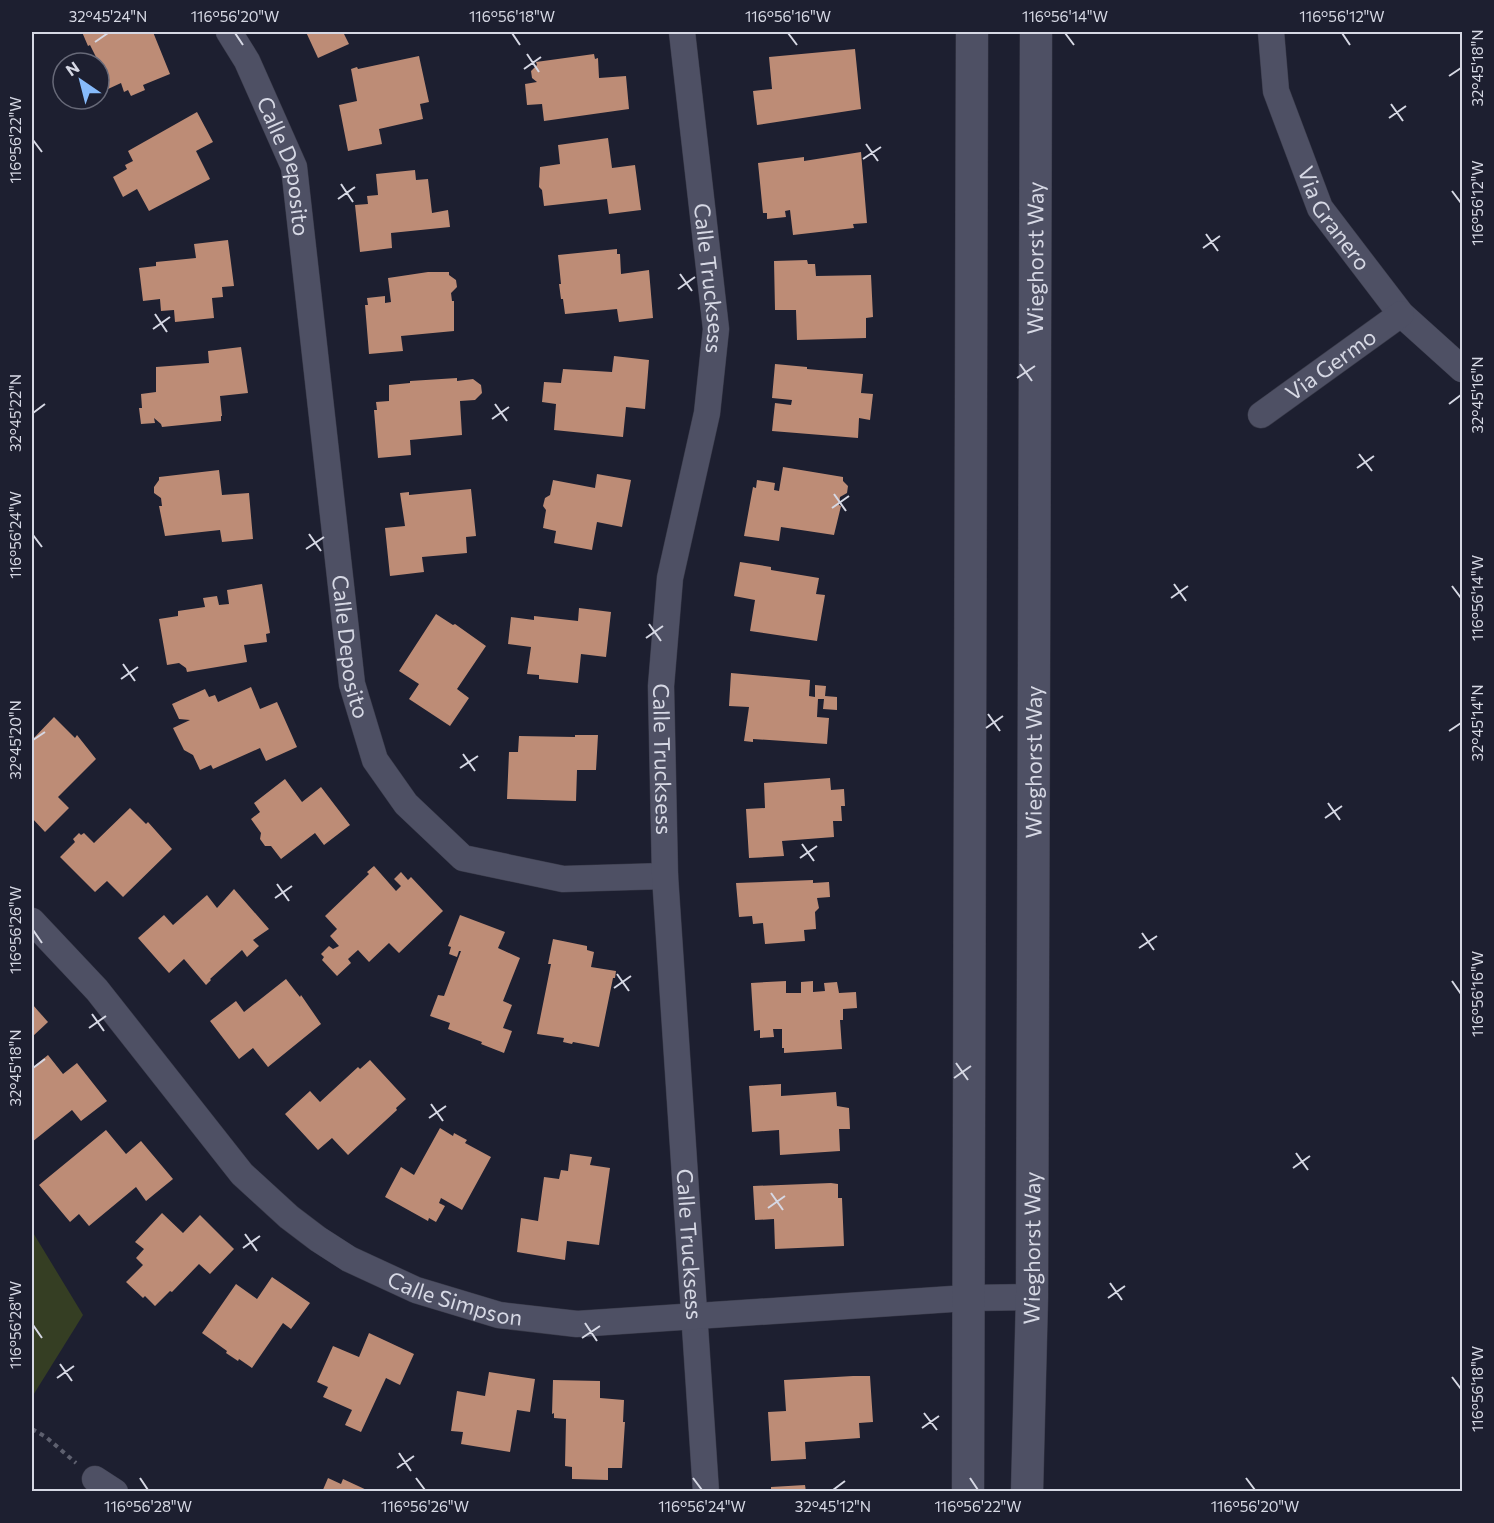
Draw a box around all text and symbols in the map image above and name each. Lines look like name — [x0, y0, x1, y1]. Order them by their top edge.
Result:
text: 32°45'24"N — [69, 7, 147, 25]
text: 116°56'20"W — [191, 7, 279, 25]
text: 116°56'18"W — [469, 7, 555, 25]
text: 116°56'16"W — [745, 7, 831, 25]
text: 116°56'14"W — [1022, 7, 1108, 25]
text: 116°56'12"W — [1299, 7, 1385, 25]
text: 32°45'18"N — [1468, 29, 1486, 107]
north arrow — [51, 51, 111, 111]
text: N — [62, 57, 82, 80]
street label: Calle Deposito — [251, 92, 316, 237]
text: 116°56'22"W — [6, 96, 24, 184]
text: 116°56'12"W — [1468, 160, 1486, 246]
street label: Via Granero — [1293, 162, 1377, 276]
street label: Wieghorst Way — [1021, 182, 1049, 335]
street label: Calle Trucksess — [689, 202, 730, 355]
street label: Via Germo — [1280, 322, 1381, 406]
text: 32°45'16"N — [1468, 356, 1486, 434]
text: 32°45'22"N — [6, 374, 24, 452]
text: 116°56'24"W — [6, 491, 24, 579]
text: 116°56'14"W — [1468, 555, 1486, 641]
street label: Calle Deposito — [327, 573, 376, 721]
street label: Calle Trucksess — [648, 683, 678, 835]
text: 32°45'14"N — [1468, 685, 1486, 761]
street label: Wieghorst Way — [1019, 686, 1047, 839]
text: 32°45'20"N — [6, 700, 24, 780]
text: 116°56'26"W — [6, 886, 24, 974]
text: 116°56'16"W — [1468, 951, 1486, 1037]
text: 32°45'18"N — [6, 1029, 24, 1107]
street label: Calle Trucksess — [672, 1168, 709, 1321]
street label: Wieghorst Way — [1017, 1172, 1045, 1325]
street label: Calle Simpson — [383, 1265, 524, 1331]
text: 116°56'28"W — [6, 1281, 24, 1369]
text: 116°56'18"W — [1468, 1346, 1486, 1432]
text: 116°56'28"W — [104, 1497, 192, 1515]
text: 116°56'26"W — [381, 1497, 469, 1515]
text: 116°56'24"W — [658, 1497, 746, 1515]
text: 32°45'12"N — [795, 1497, 871, 1515]
text: 116°56'22"W — [934, 1497, 1022, 1515]
text: 116°56'20"W — [1211, 1497, 1299, 1515]

